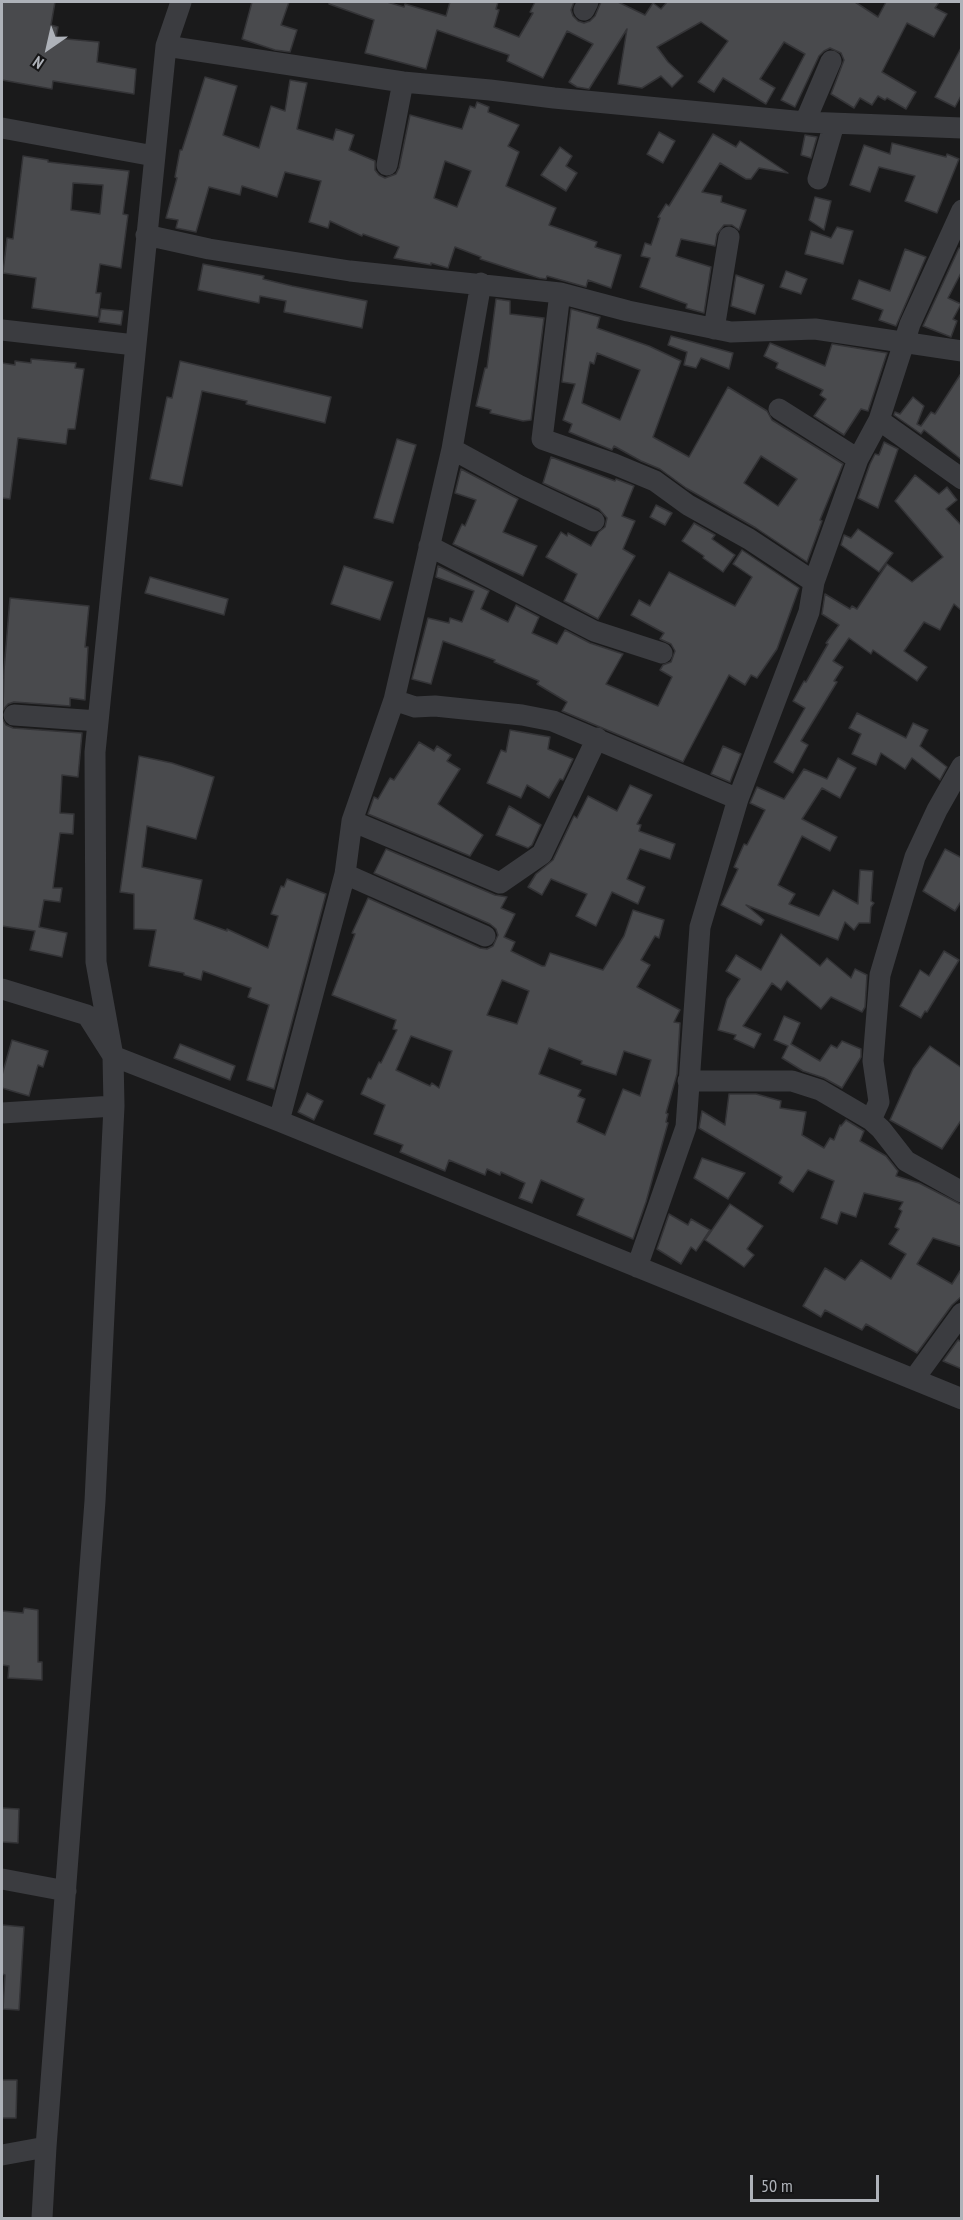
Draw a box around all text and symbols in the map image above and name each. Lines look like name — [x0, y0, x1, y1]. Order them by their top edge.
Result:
north arrow — [18, 18, 78, 78]
text: N — [29, 52, 47, 74]
scale bar — [753, 2163, 882, 2201]
text: 50 m — [761, 2174, 793, 2197]

